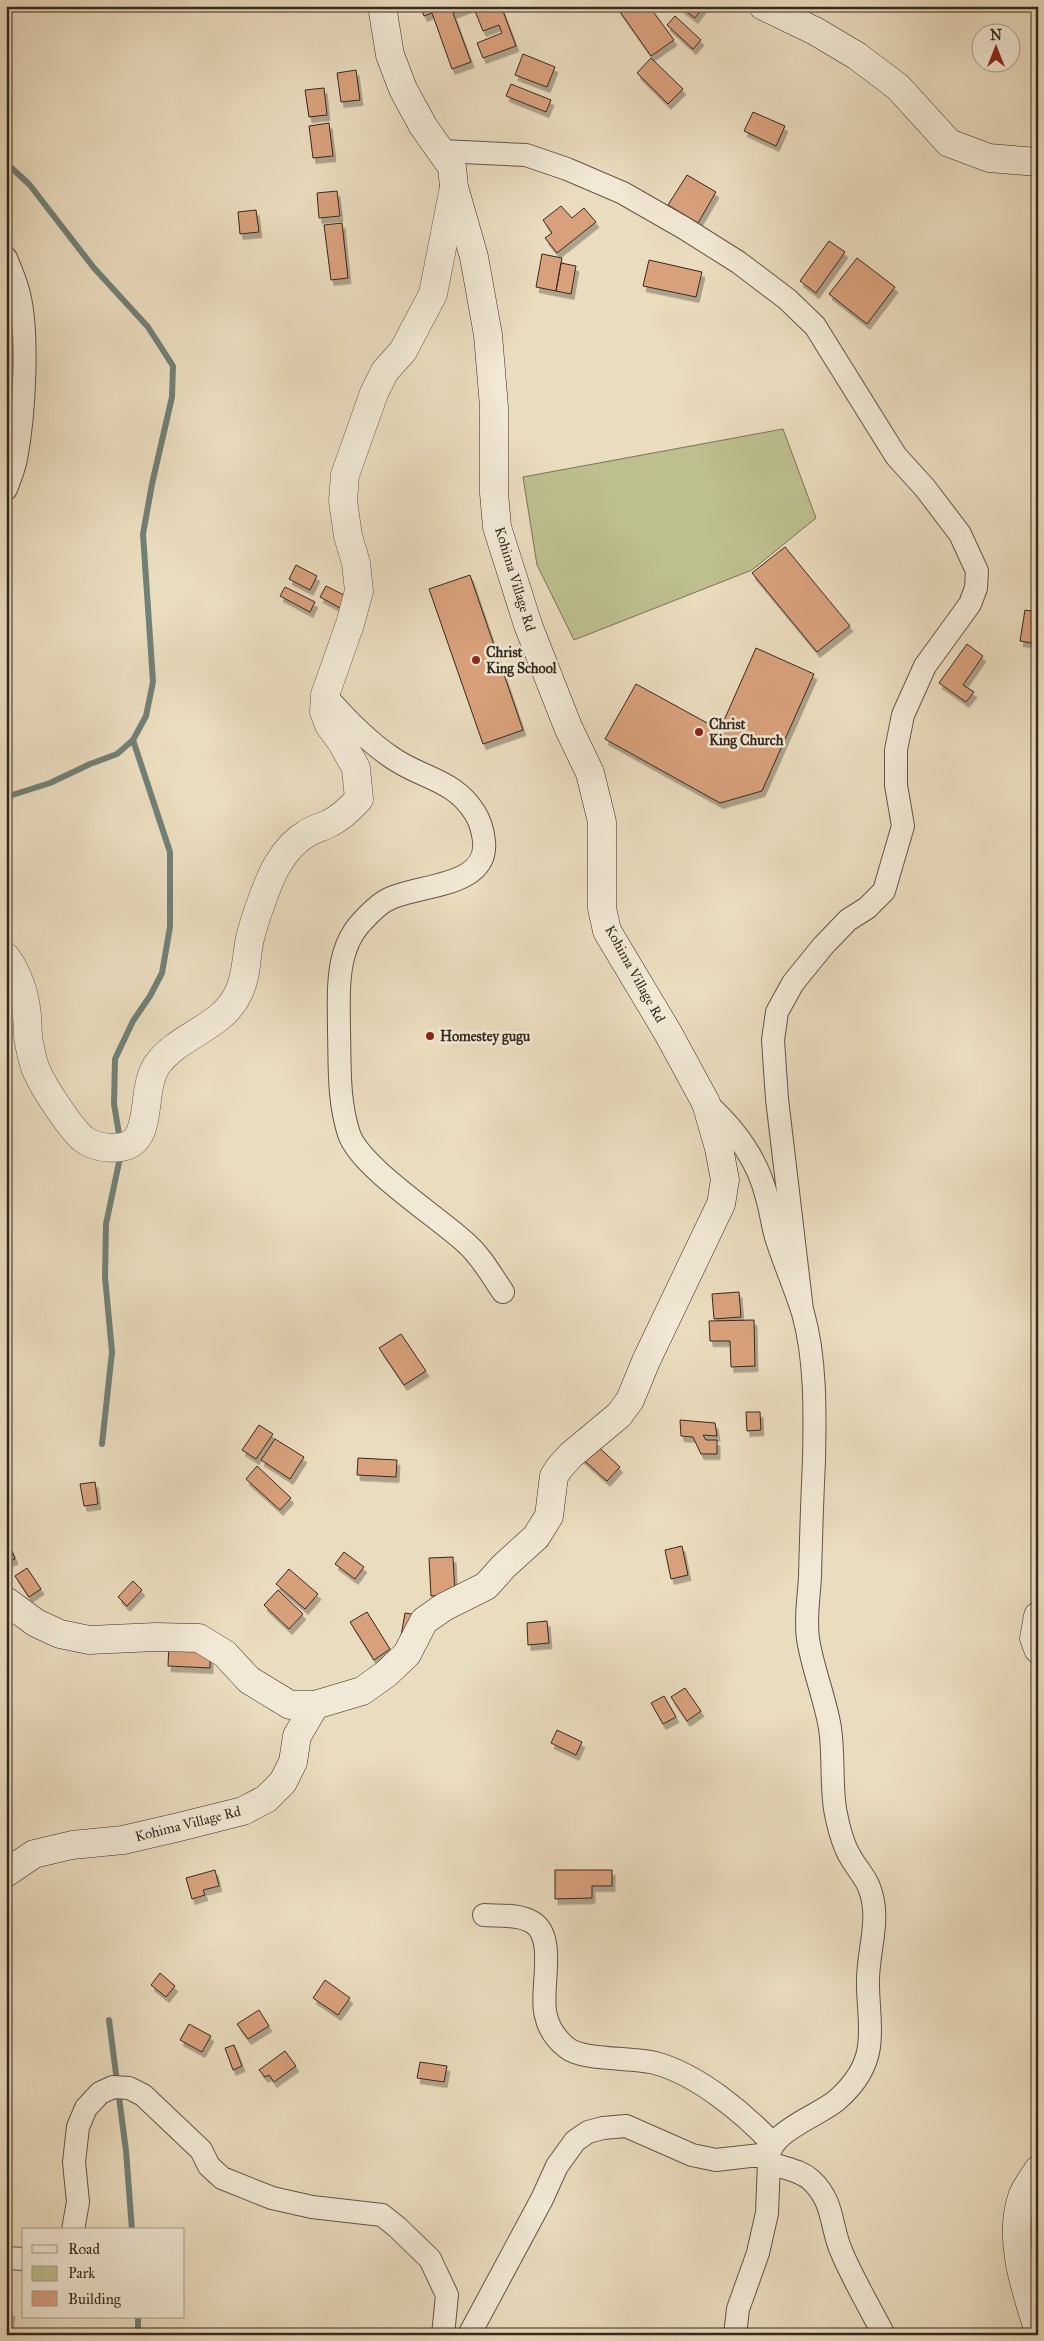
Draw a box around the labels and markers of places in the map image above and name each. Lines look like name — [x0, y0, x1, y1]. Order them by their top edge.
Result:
place label: Christ King School — [486, 644, 558, 678]
marker: Christ King School — [470, 654, 482, 666]
place label: Christ King Church — [709, 716, 784, 750]
marker: Christ King Church — [693, 726, 705, 738]
place label: Homestey gugu — [440, 1028, 531, 1046]
marker: Homestey gugu — [424, 1030, 436, 1042]

